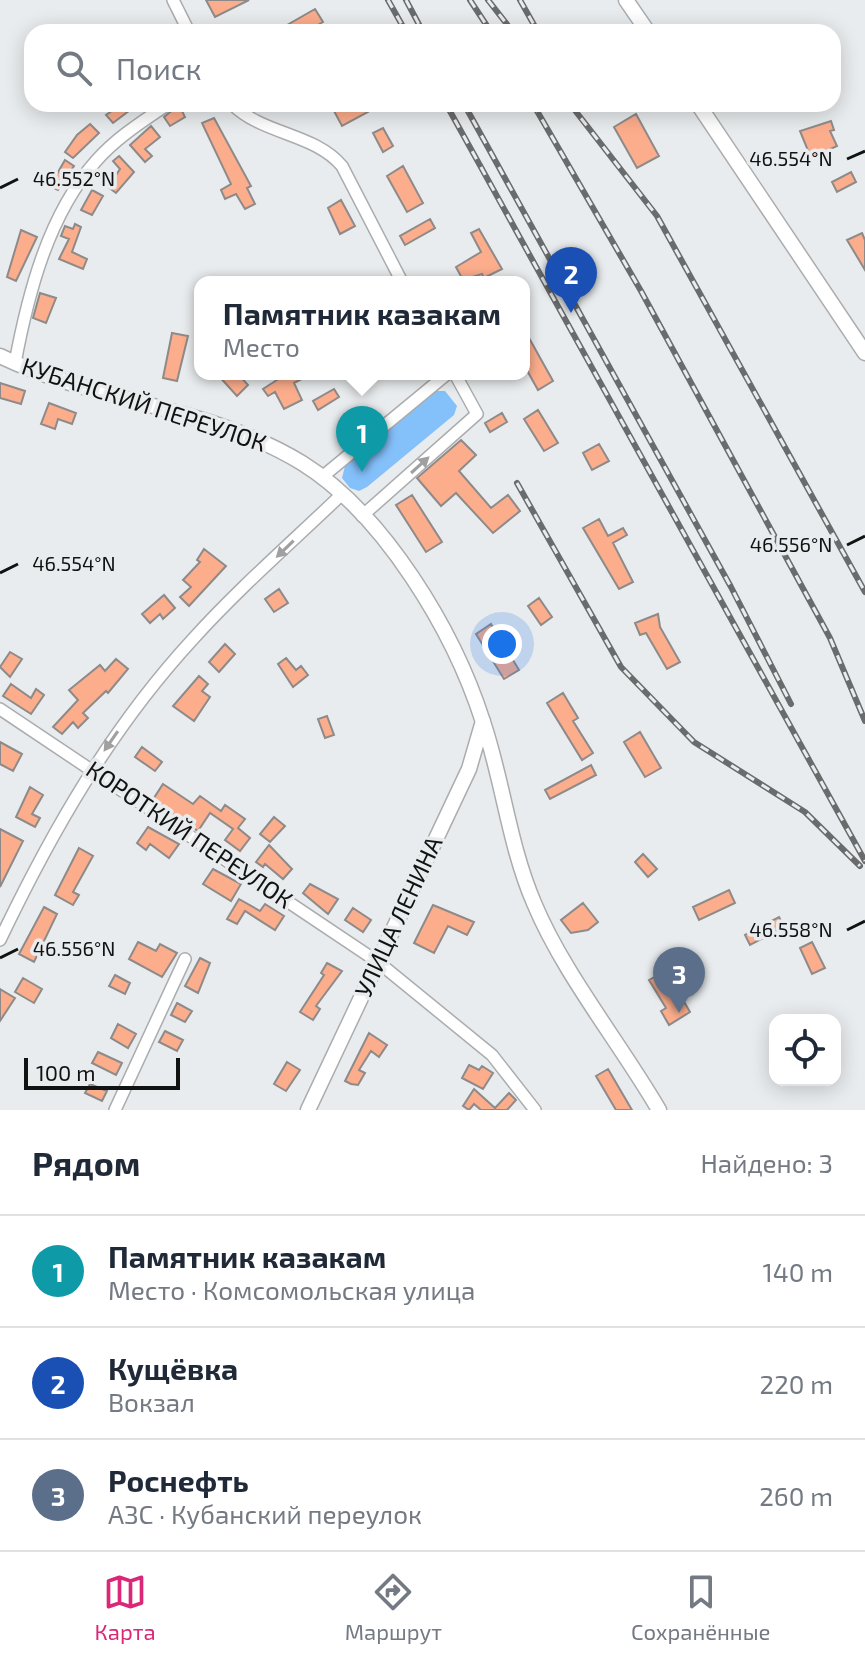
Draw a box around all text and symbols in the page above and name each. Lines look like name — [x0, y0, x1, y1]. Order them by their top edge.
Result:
search box — [24, 24, 841, 112]
icon: search — [52, 46, 96, 90]
text: Поиск — [116, 50, 202, 86]
text: 46.554°N — [749, 146, 833, 170]
text: 46.552°N — [33, 166, 115, 190]
pin: 2 — [545, 247, 597, 313]
popup — [194, 276, 530, 380]
text: Памятник казакам — [223, 295, 501, 331]
text: Место — [223, 331, 300, 362]
street label: КУБАНСКИЙ ПЕРЕУЛОК — [19, 350, 270, 457]
pin: 1 — [336, 406, 388, 472]
one-way arrow — [410, 456, 429, 474]
text: 46.556°N — [750, 532, 832, 556]
one-way arrow — [276, 539, 295, 558]
text: 46.554°N — [32, 551, 116, 575]
your location — [482, 624, 522, 664]
one-way arrow — [104, 731, 119, 752]
street label: КОРОТКИЙ ПЕРЕУЛОК — [81, 754, 298, 914]
street label: УЛИЦА ЛЕНИНА — [348, 831, 448, 1001]
text: 46.558°N — [749, 917, 833, 941]
text: 46.556°N — [33, 936, 115, 960]
pin: 3 — [653, 947, 705, 1013]
map controls — [769, 1014, 841, 1086]
button: locate — [769, 1014, 841, 1086]
scale bar — [24, 1054, 180, 1090]
text: 100 m — [36, 1059, 95, 1085]
text: Рядом — [32, 1142, 140, 1183]
text: Найдено: 3 — [700, 1147, 833, 1178]
text: Памятник казакам — [108, 1238, 386, 1274]
text: 1 — [52, 1256, 64, 1287]
text: 140 m — [762, 1256, 833, 1287]
text: Место · Комсомольская улица — [108, 1274, 475, 1305]
text: Кущёвка — [108, 1350, 238, 1386]
text: 2 — [50, 1368, 66, 1399]
text: 220 m — [760, 1368, 833, 1399]
text: Вокзал — [108, 1386, 195, 1417]
text: Роснефть — [108, 1462, 249, 1498]
text: 3 — [51, 1480, 65, 1511]
text: 260 m — [759, 1480, 833, 1511]
text: АЗС · Кубанский переулок — [108, 1498, 422, 1529]
tab: Карта — [95, 1570, 156, 1644]
tab: Маршрут — [345, 1570, 442, 1644]
tab: Сохранённые — [631, 1570, 770, 1644]

